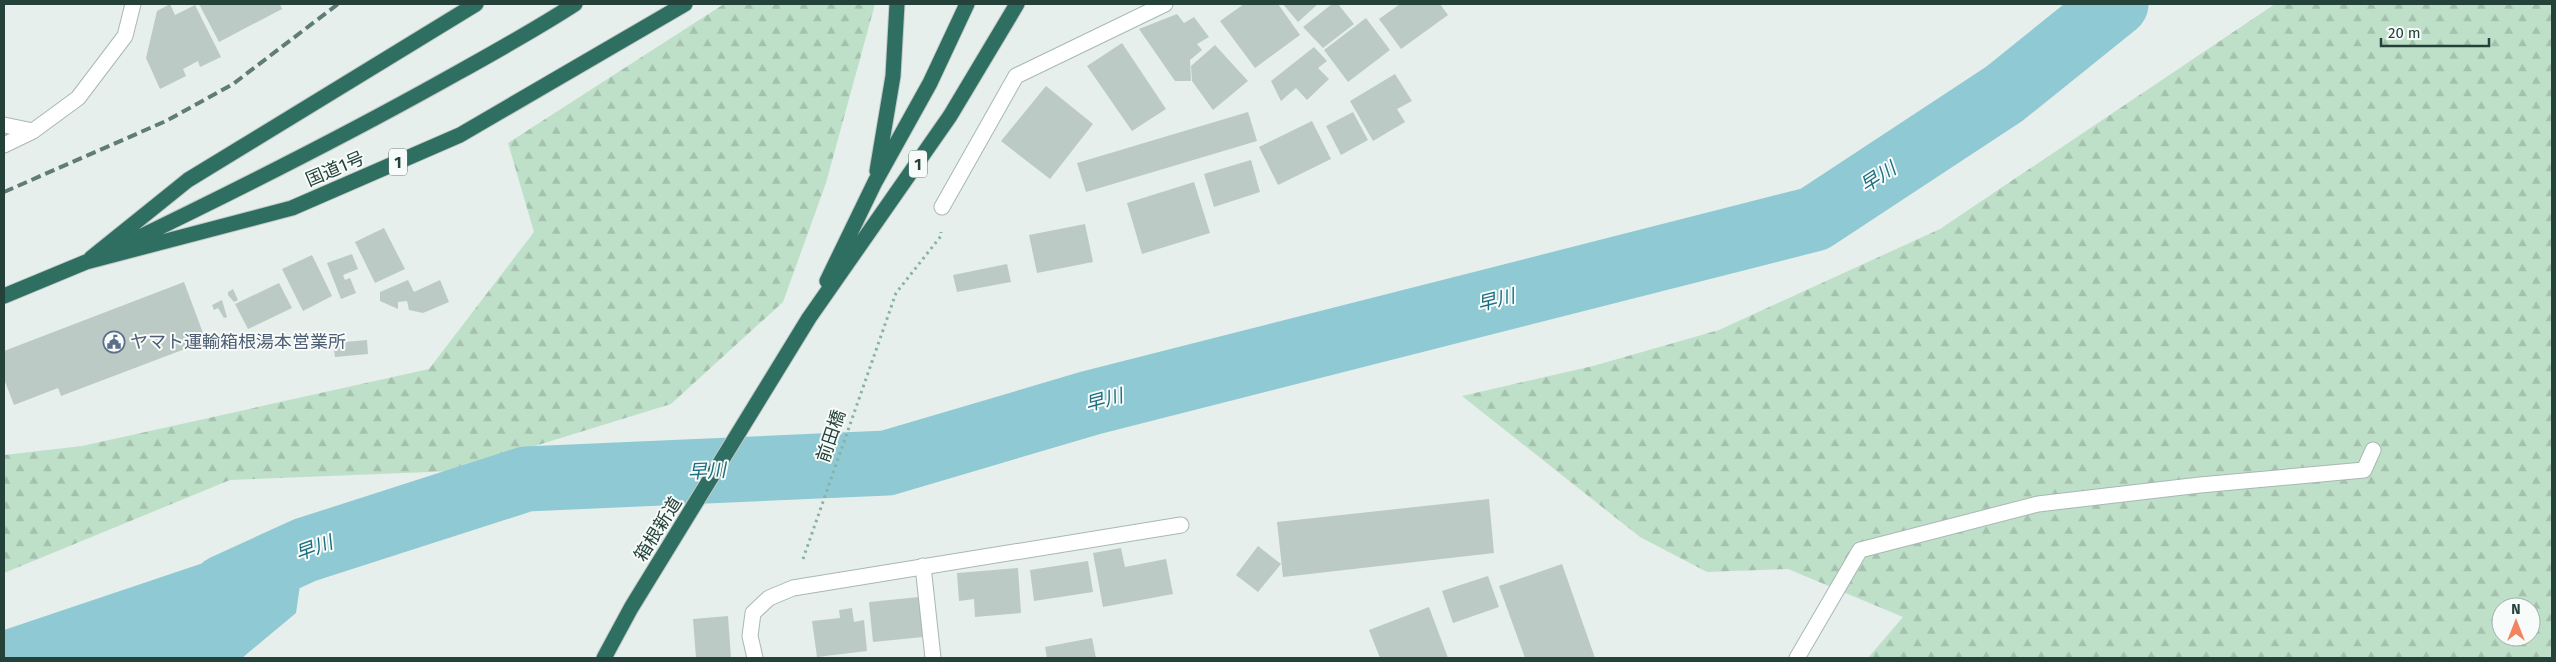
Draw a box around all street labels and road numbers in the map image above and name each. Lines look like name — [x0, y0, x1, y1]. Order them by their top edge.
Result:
street label: 国道1号 — [302, 147, 368, 191]
road number: 1 — [389, 148, 407, 176]
road number: 1 — [909, 150, 927, 178]
street label: 前田橋 — [812, 407, 850, 465]
street label: 箱根新道 — [630, 493, 686, 565]

